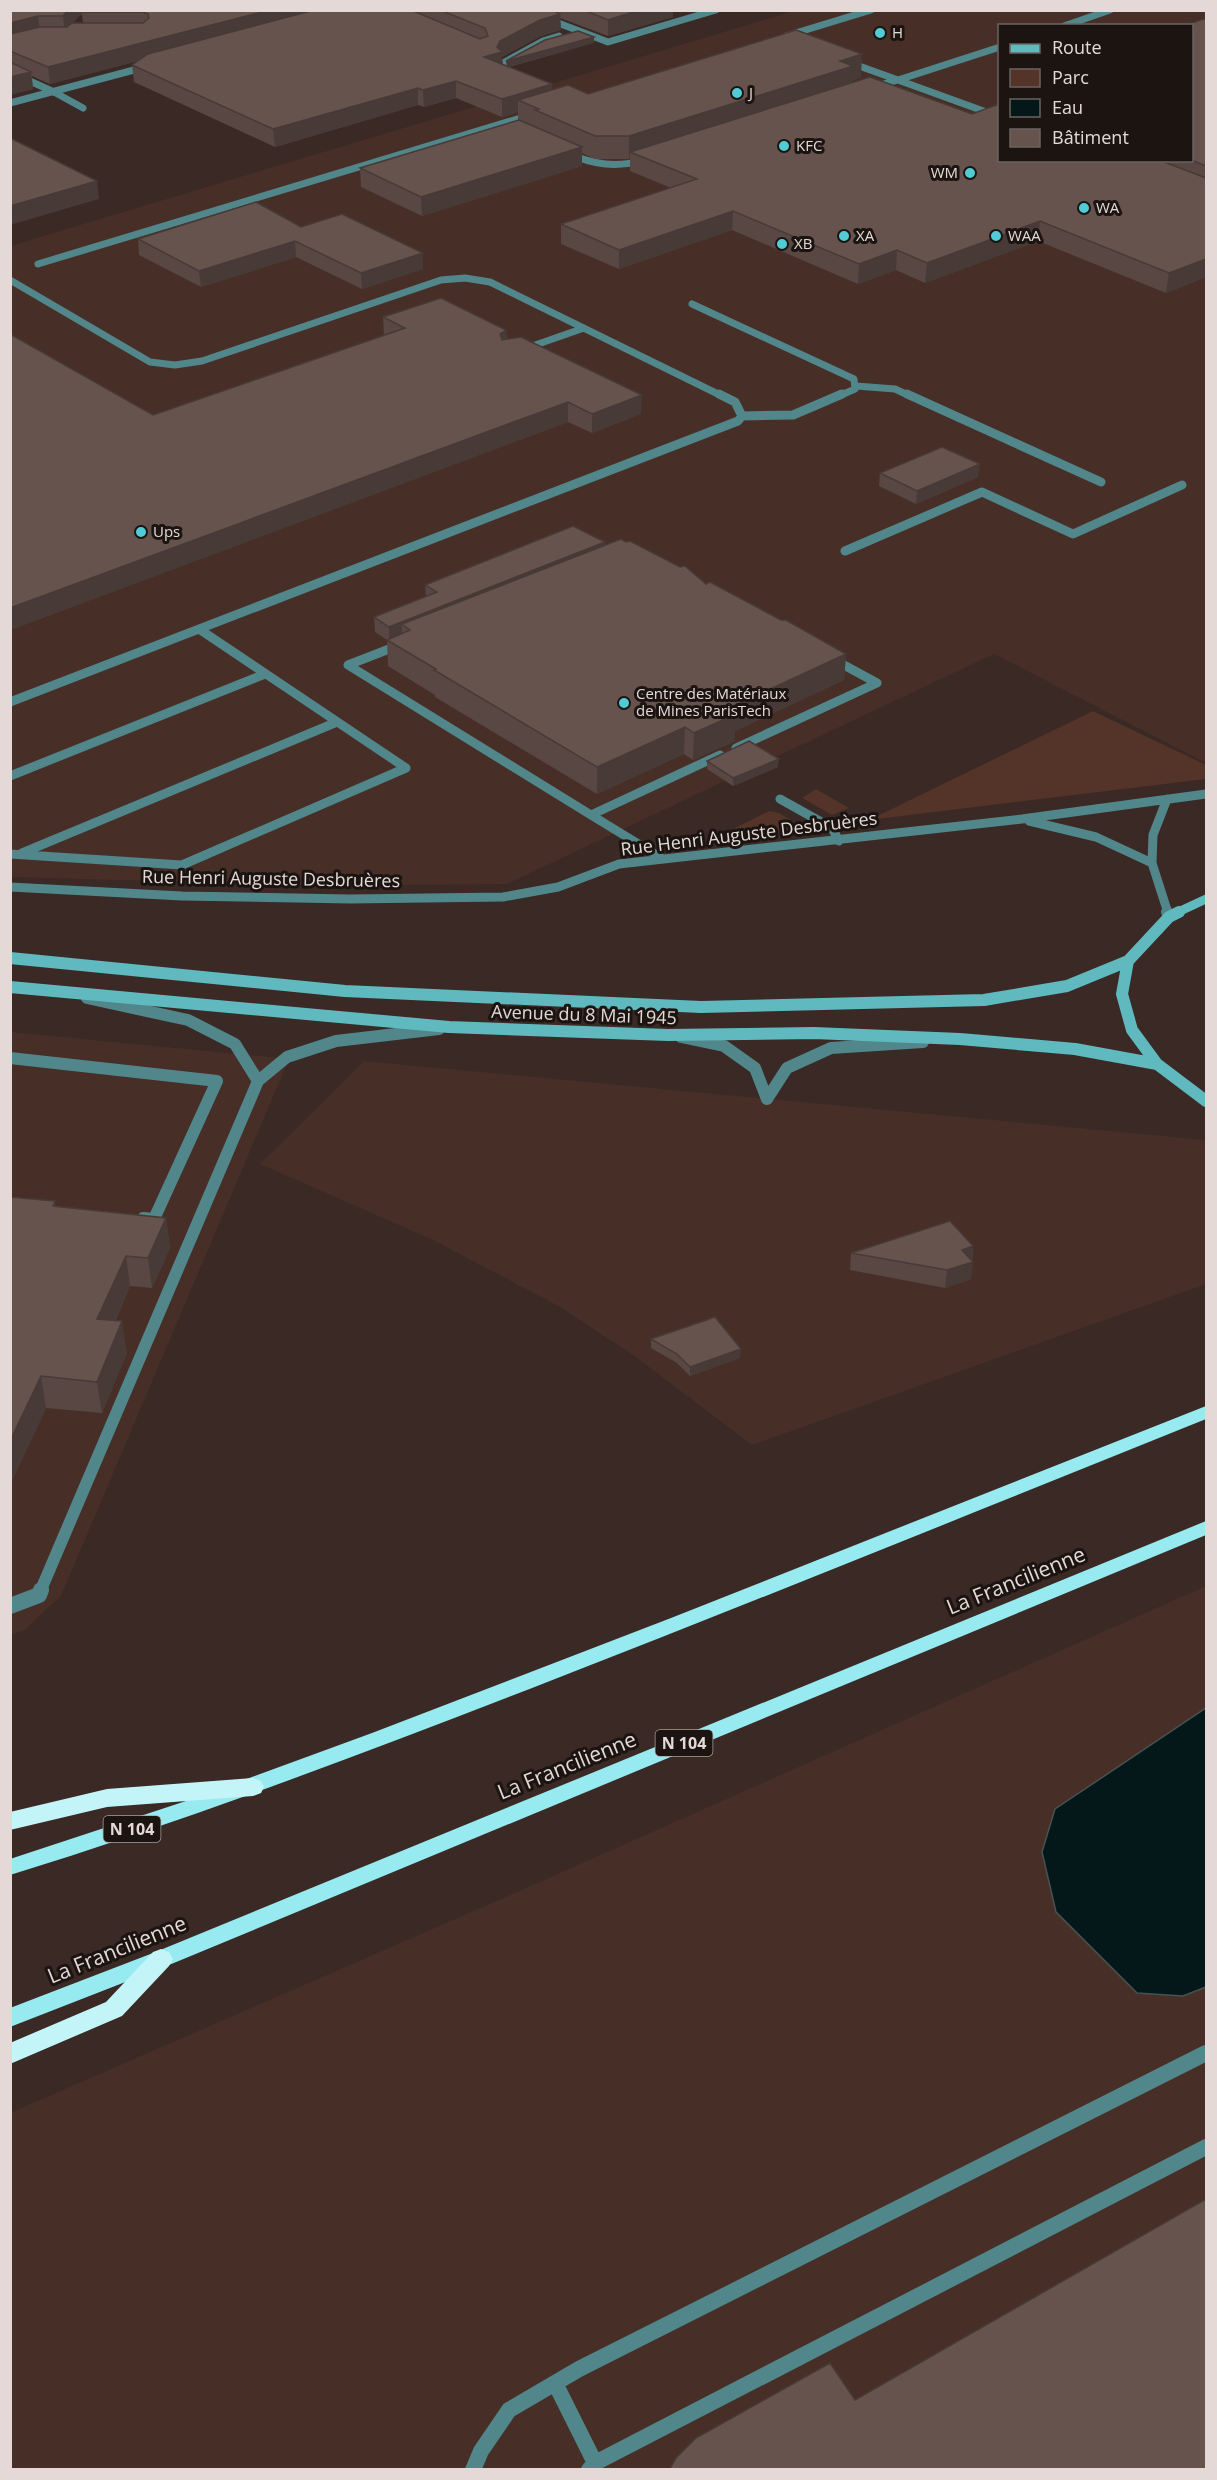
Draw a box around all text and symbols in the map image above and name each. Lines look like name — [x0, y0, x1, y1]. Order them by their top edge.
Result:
place label: H — [892, 22, 903, 42]
legend — [998, 24, 1193, 162]
marker: H — [873, 26, 887, 40]
text: Route — [1052, 35, 1102, 59]
text: Parc — [1052, 65, 1089, 89]
place label: J — [747, 82, 753, 102]
marker: J — [730, 86, 744, 100]
text: Eau — [1052, 95, 1083, 119]
text: Bâtiment — [1052, 125, 1129, 149]
place label: KFC — [796, 135, 822, 155]
marker: KFC — [777, 139, 791, 153]
place label: WM — [931, 162, 958, 182]
marker: WM — [963, 166, 977, 180]
place label: WA — [1096, 197, 1120, 217]
marker: WA — [1077, 201, 1091, 215]
place label: XA — [856, 225, 875, 245]
place label: WAA — [1008, 225, 1041, 245]
marker: XA — [837, 229, 851, 243]
marker: WAA — [989, 229, 1003, 243]
place label: XB — [794, 233, 812, 253]
marker: XB — [775, 237, 789, 251]
place label: Ups — [153, 521, 180, 541]
marker: Ups — [134, 525, 148, 539]
place label: Centre des Matériaux de Mines ParisTech — [636, 683, 787, 720]
marker: Centre des Matériaux de Mines ParisTech — [617, 696, 631, 710]
street label: Rue Henri Auguste Desbruères — [619, 805, 879, 861]
street label: Rue Henri Auguste Desbruères — [142, 864, 400, 892]
street label: Avenue du 8 Mai 1945 — [491, 999, 677, 1029]
street label: La Francilienne — [942, 1539, 1089, 1621]
street label: La Francilienne — [493, 1724, 640, 1806]
road number: N 104 — [656, 1730, 712, 1756]
road number: N 104 — [104, 1816, 160, 1842]
street label: La Francilienne — [43, 1908, 190, 1990]

